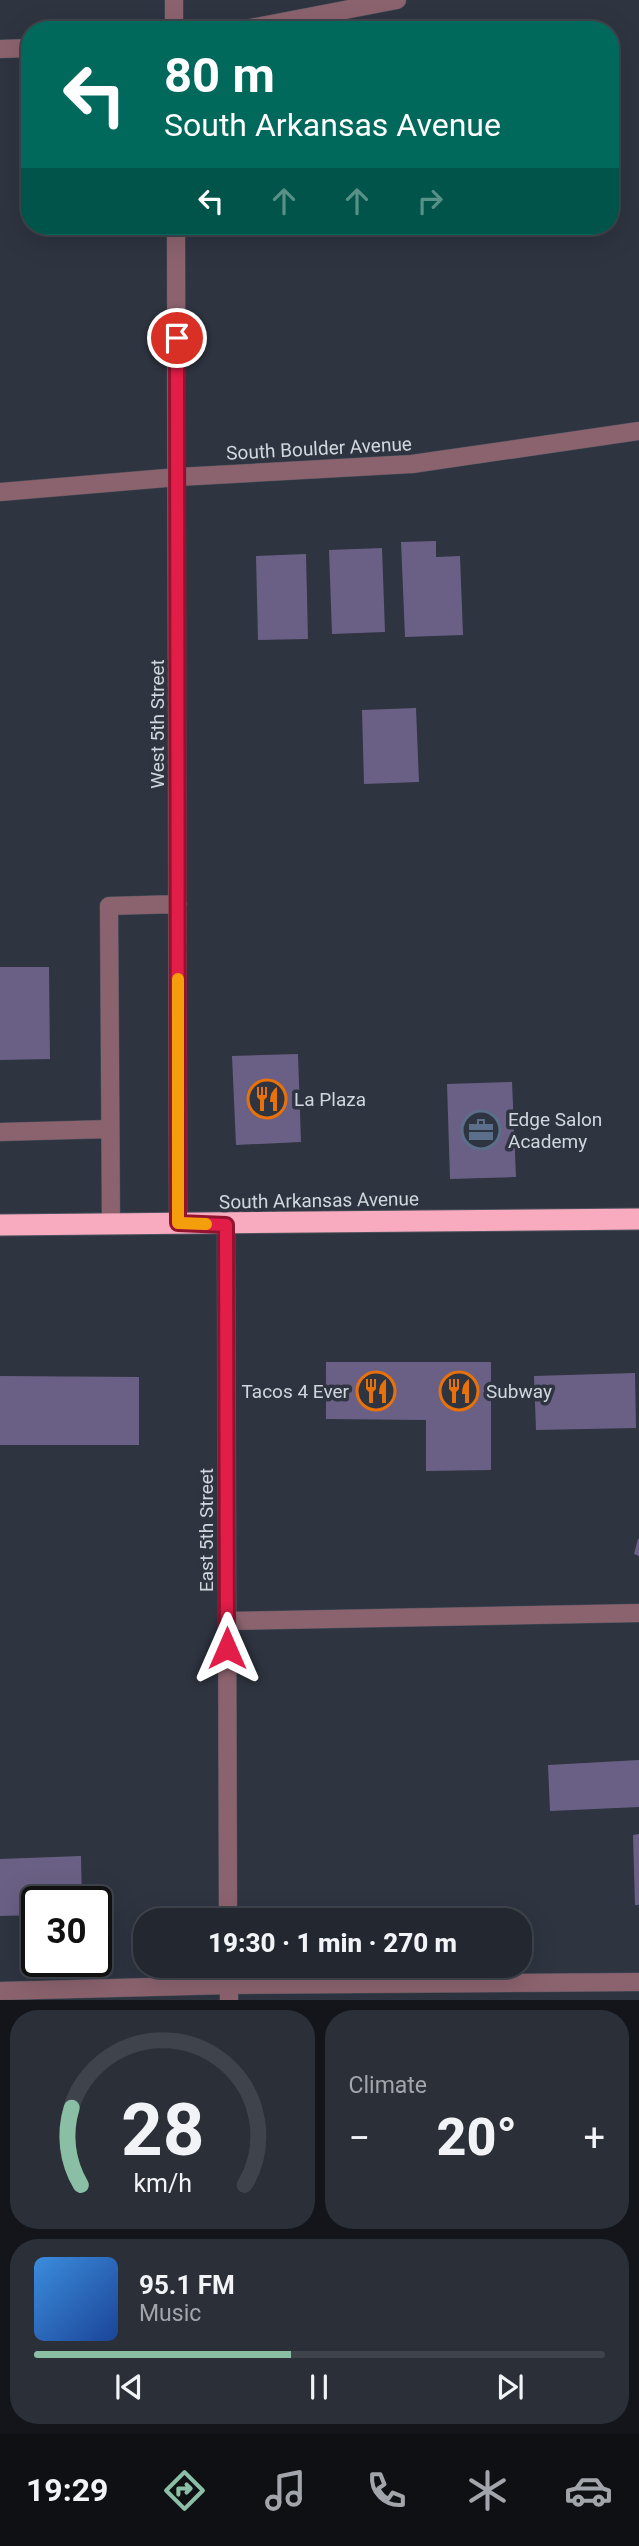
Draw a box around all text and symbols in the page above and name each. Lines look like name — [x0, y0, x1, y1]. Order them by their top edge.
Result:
text: 80 m — [164, 47, 275, 104]
icon: left — [49, 49, 140, 140]
text: South Arkansas Avenue — [164, 106, 501, 144]
icon: left — [192, 182, 230, 220]
icon: ahead — [265, 182, 303, 220]
icon: ahead — [338, 182, 376, 220]
icon: right — [411, 182, 449, 220]
pin — [147, 308, 207, 368]
icon: arrive — [158, 319, 196, 357]
street label: South Boulder Avenue — [226, 432, 412, 465]
street label: West 5th Street — [146, 659, 169, 789]
restaurant icon: La Plaza — [246, 1078, 288, 1120]
place label: La Plaza — [294, 1088, 366, 1111]
place label: Edge Salon Academy — [508, 1108, 602, 1153]
office icon: Edge Salon Academy — [460, 1109, 502, 1151]
street label: South Arkansas Avenue — [219, 1187, 419, 1214]
restaurant icon: Tacos 4 Ever — [355, 1370, 397, 1412]
restaurant icon: Subway — [438, 1370, 480, 1412]
place label: Tacos 4 Ever — [242, 1380, 350, 1403]
place label: Subway — [486, 1380, 552, 1403]
street label: East 5th Street — [195, 1468, 218, 1592]
position arrow — [190, 1611, 264, 1685]
speed limit sign: 30 — [21, 1886, 112, 1977]
text: 19:30 · 1 min · 270 m — [208, 1928, 457, 1958]
text: Climate — [349, 2072, 427, 2099]
text: 28 — [120, 2088, 204, 2174]
text: 20° — [437, 2107, 517, 2168]
text: − — [349, 2116, 370, 2160]
text: + — [583, 2116, 605, 2160]
text: km/h — [133, 2169, 192, 2198]
text: 95.1 FM — [139, 2270, 235, 2300]
text: Music — [139, 2300, 201, 2327]
icon: previous — [110, 2368, 148, 2406]
icon: pause — [300, 2368, 338, 2406]
icon: next — [491, 2368, 529, 2406]
icon: directions — [160, 2466, 209, 2515]
icon: music — [261, 2466, 310, 2515]
icon: phone — [362, 2466, 411, 2515]
icon: climate — [463, 2466, 512, 2515]
icon: car — [564, 2466, 613, 2515]
text: 19:29 — [26, 2471, 108, 2509]

